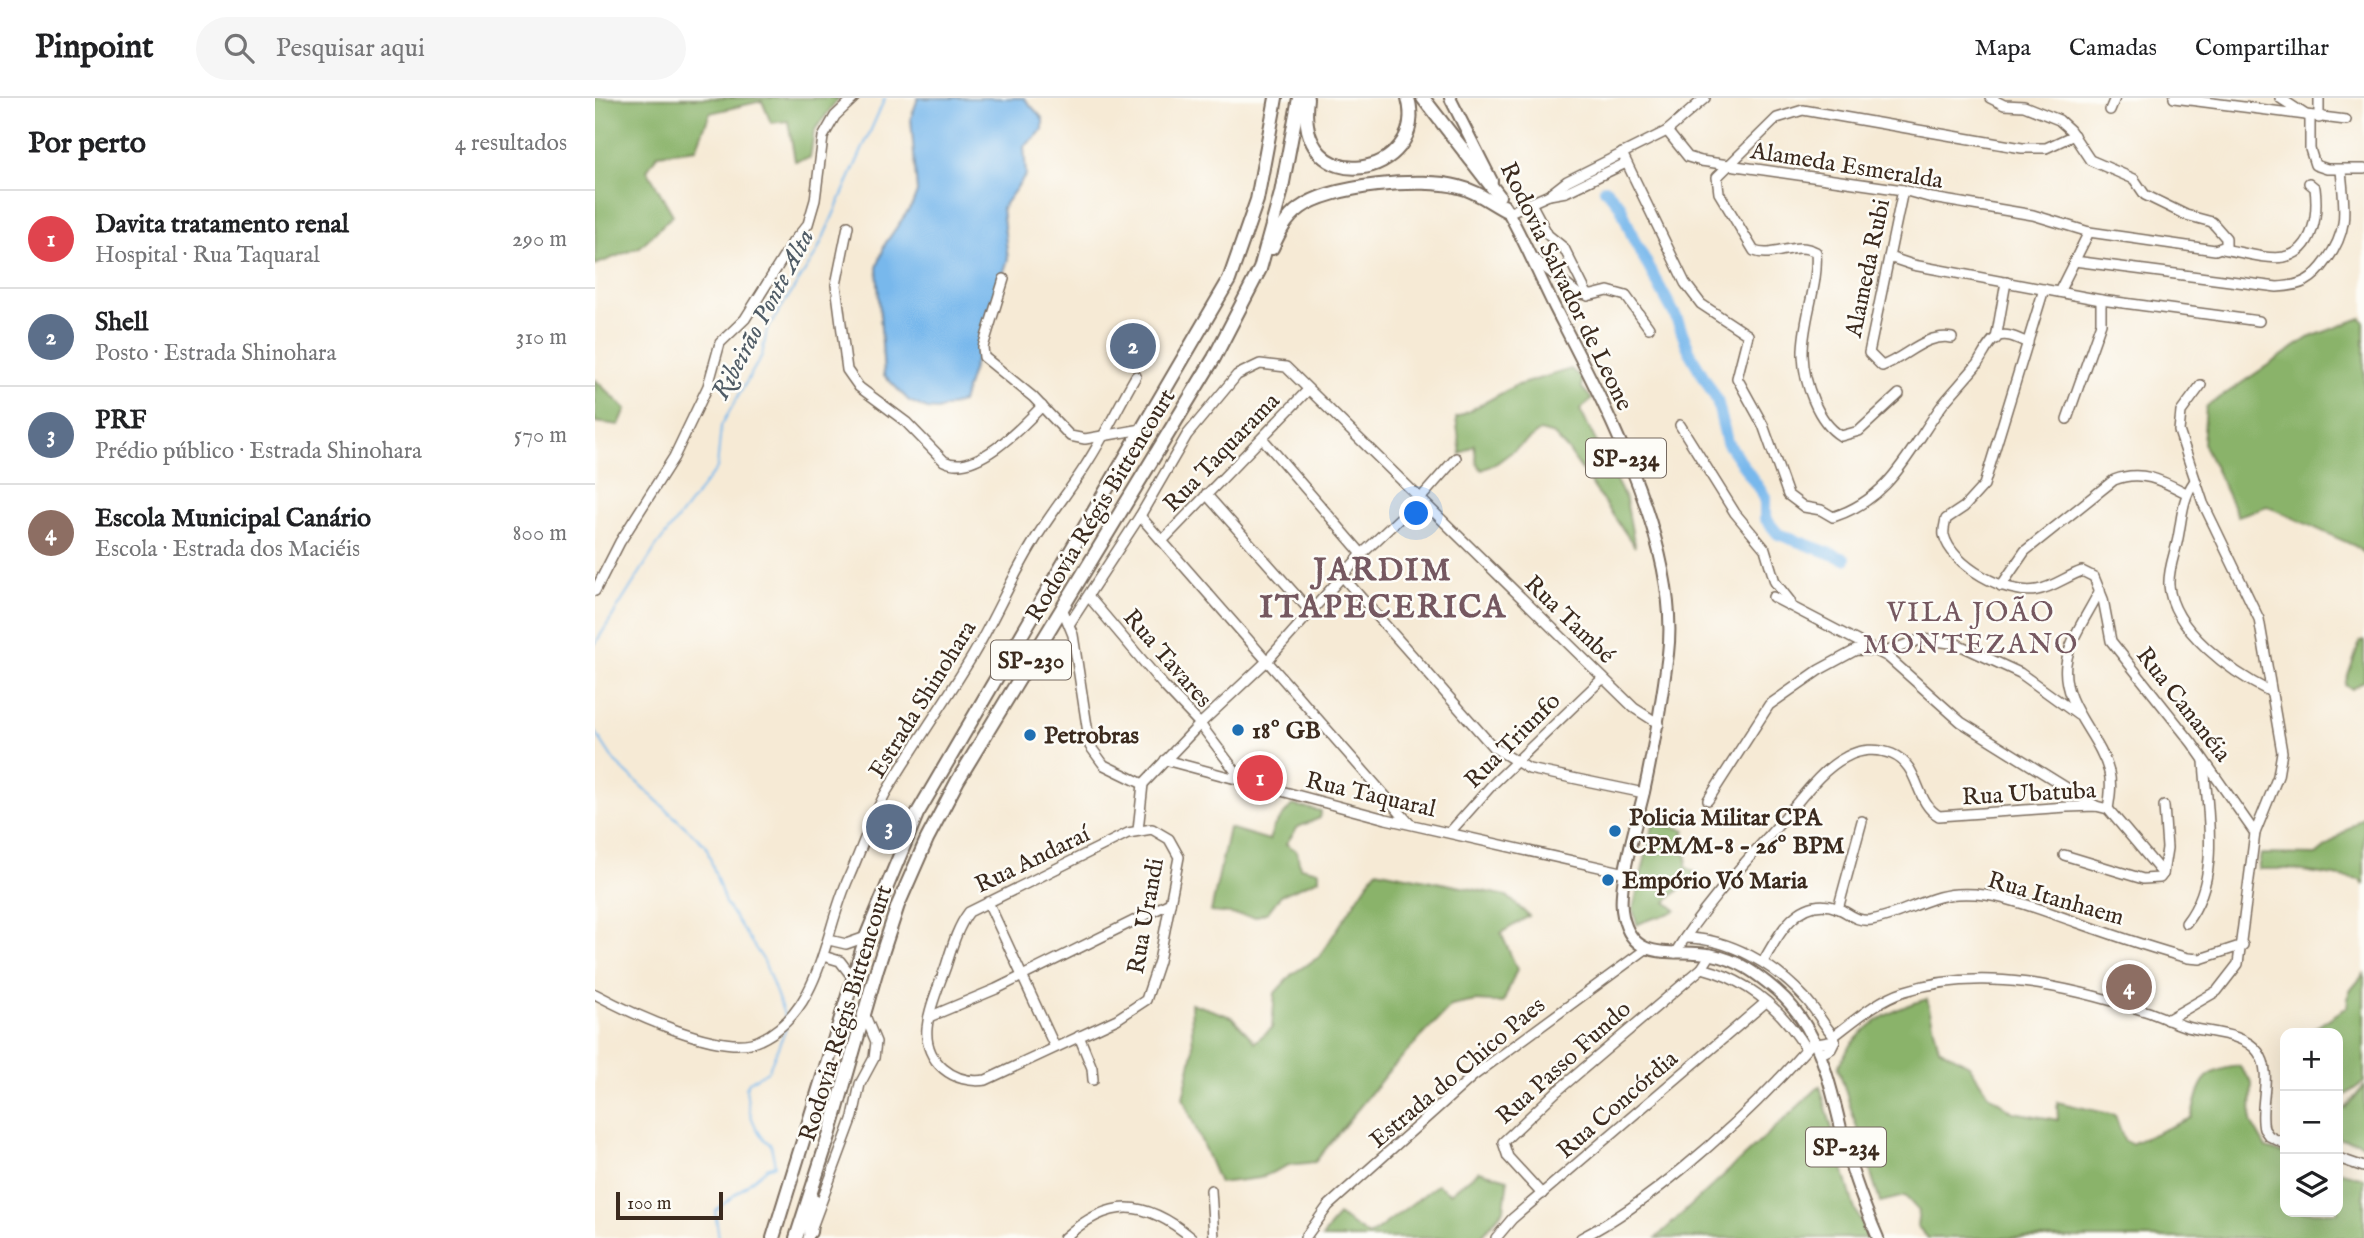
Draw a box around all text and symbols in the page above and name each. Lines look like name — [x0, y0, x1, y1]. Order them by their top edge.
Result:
search box — [196, 17, 686, 80]
text: Pinpoint — [35, 27, 154, 69]
icon: search — [220, 29, 258, 67]
text: Pesquisar aqui — [276, 32, 425, 65]
text: Mapa — [1975, 33, 2031, 64]
text: Camadas — [2069, 33, 2157, 64]
text: Compartilhar — [2195, 33, 2329, 64]
text: Por perto — [28, 125, 146, 163]
text: 4 resultados — [455, 129, 567, 158]
street label: Alameda Esmeralda — [1747, 136, 1946, 197]
street label: Rodovia Salvador de Leone — [1492, 157, 1639, 416]
street label: Alameda Rubi — [1838, 196, 1898, 341]
text: Davita tratamento renal — [95, 208, 349, 241]
water label: Ribeirão Ponte Alta — [704, 224, 822, 406]
text: 1 — [47, 225, 55, 254]
text: 290 m — [512, 225, 567, 254]
text: Hospital · Rua Taquaral — [95, 241, 320, 270]
text: Shell — [95, 306, 148, 339]
pin: 2 — [1110, 320, 1156, 372]
text: 2 — [46, 323, 56, 352]
text: 310 m — [516, 323, 567, 352]
text: Posto · Estrada Shinohara — [95, 339, 337, 368]
street label: Rodovia Régis Bittencourt — [1019, 383, 1183, 628]
street label: Rua Taquarama — [1157, 386, 1288, 520]
text: PRF — [95, 404, 146, 437]
text: 3 — [47, 421, 55, 450]
text: 570 m — [514, 421, 567, 450]
text: Prédio público · Estrada Shinohara — [95, 437, 422, 466]
road number: SP-234 — [1586, 438, 1666, 478]
your location — [1399, 496, 1433, 530]
text: Escola Municipal Canário — [95, 502, 371, 535]
text: 4 — [45, 519, 57, 548]
text: 800 m — [513, 519, 567, 548]
text: Escola · Estrada dos Maciéis — [95, 535, 360, 564]
district label: JARDIM ITAPECERICA — [1259, 551, 1507, 629]
street label: Rua També — [1517, 569, 1621, 671]
district label: VILA JOÃO MONTEZANO — [1863, 595, 2079, 663]
street label: Rua Tavares — [1115, 603, 1218, 715]
street label: Estrada Shinohara — [862, 615, 985, 784]
road number: SP-230 — [991, 640, 1071, 680]
street label: Rua Cananéia — [2128, 641, 2238, 769]
street label: Rua Triunfo — [1458, 686, 1568, 796]
place label: 18º GB — [1252, 716, 1321, 747]
place label: Petrobras — [1044, 721, 1139, 752]
marker: 18º GB — [1230, 722, 1246, 738]
marker: Petrobras — [1022, 727, 1038, 743]
pin: 1 — [1237, 752, 1283, 804]
street label: Rua Taquaral — [1303, 765, 1439, 826]
street label: Rua Ubatuba — [1961, 775, 2098, 813]
pin: 3 — [866, 801, 912, 853]
place label: Policia Militar CPA CPM/M-8 - 26º BPM — [1629, 803, 1845, 862]
street label: Rua Andaraí — [970, 819, 1097, 901]
marker: Policia Militar CPA CPM/M-8 - 26º BPM — [1607, 823, 1623, 839]
street label: Rua Urandi — [1121, 856, 1172, 977]
street label: Rua Itanhaem — [1984, 865, 2127, 934]
place label: Empório Vó Maria — [1622, 866, 1808, 897]
marker: Empório Vó Maria — [1600, 872, 1616, 888]
street label: Rodovia Régis Bittencourt — [793, 881, 900, 1145]
pin: 4 — [2106, 961, 2152, 1013]
street label: Estrada do Chico Paes — [1364, 991, 1552, 1156]
street label: Rua Passo Fundo — [1490, 994, 1638, 1132]
map controls — [2280, 1028, 2343, 1217]
button: + — [2280, 1028, 2343, 1091]
street label: Rua Concórdia — [1551, 1044, 1685, 1166]
button: − — [2280, 1091, 2343, 1154]
road number: SP-234 — [1806, 1128, 1886, 1166]
button: layers — [2280, 1154, 2343, 1217]
scale bar — [616, 1189, 723, 1221]
text: 100 m — [627, 1192, 671, 1216]

